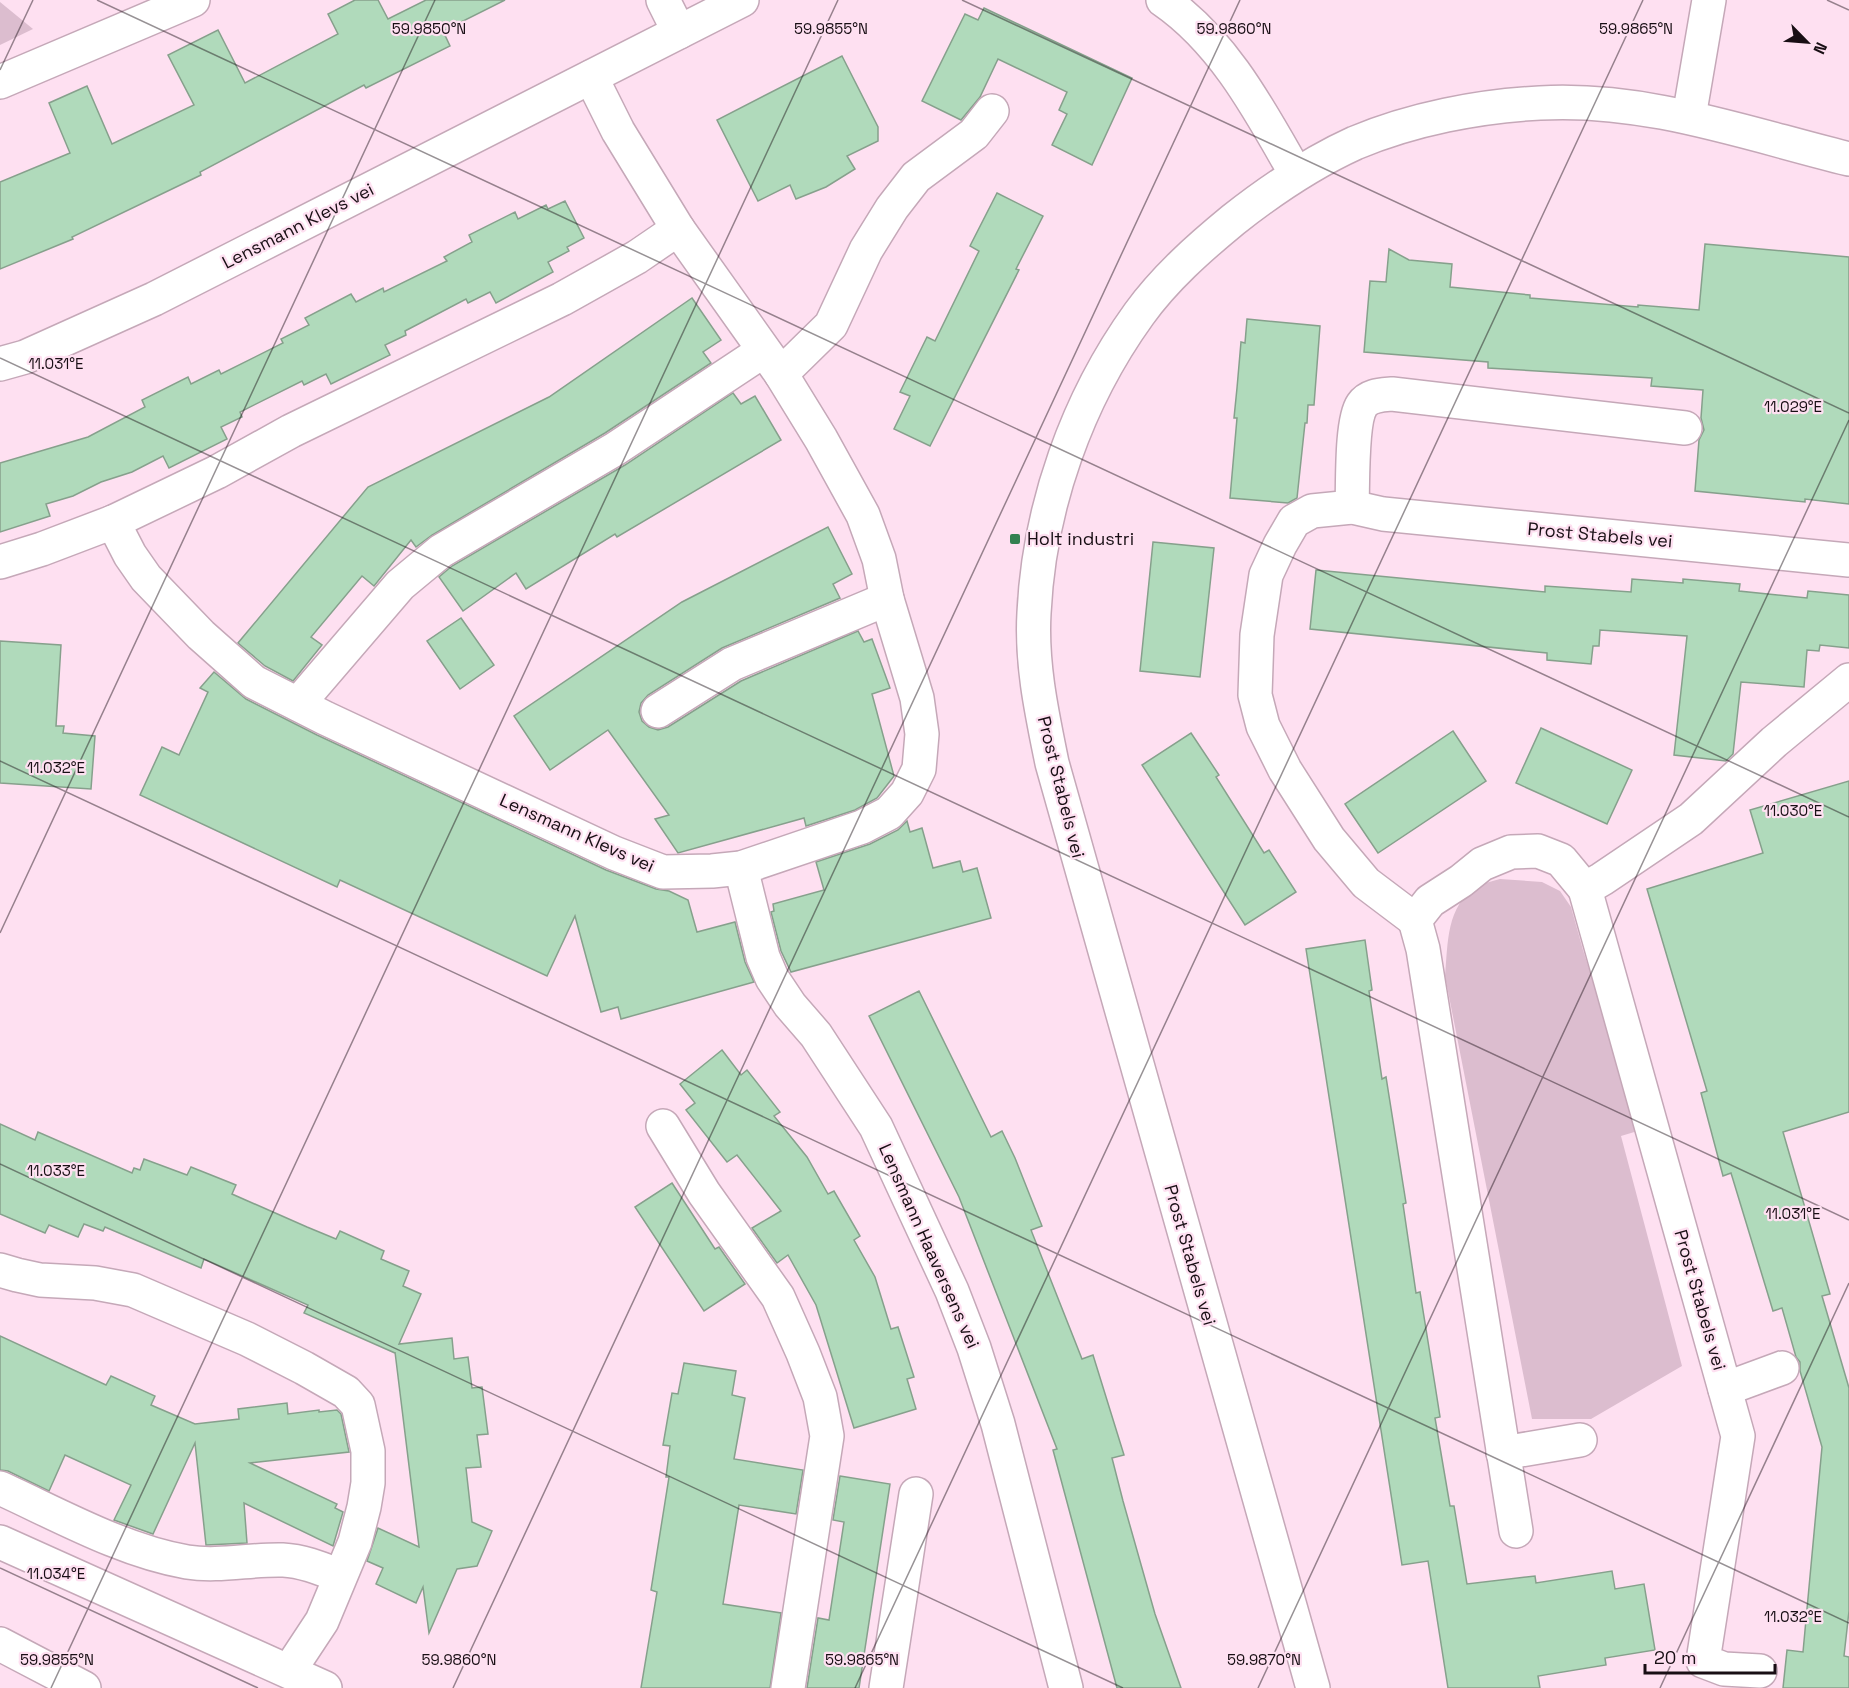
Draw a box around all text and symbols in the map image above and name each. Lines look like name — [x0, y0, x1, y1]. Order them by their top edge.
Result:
north arrow — [1777, 12, 1837, 72]
text: 59.9850°N — [392, 19, 466, 38]
text: 59.9855°N — [794, 19, 868, 38]
text: 59.9860°N — [1197, 19, 1271, 38]
text: 59.9865°N — [1599, 19, 1673, 38]
text: N — [1808, 39, 1832, 57]
street label: Lensmann Klevs vei — [218, 177, 377, 274]
text: 11.031°E — [29, 354, 84, 373]
text: 11.029°E — [1764, 397, 1822, 416]
street label: Prost Stabels vei — [1527, 517, 1673, 552]
place label: Holt industri — [1027, 527, 1134, 550]
marker: Holt industri — [1008, 532, 1022, 546]
street label: Prost Stabels vei — [1033, 714, 1090, 860]
text: 11.032°E — [27, 758, 85, 777]
street label: Lensmann Klevs vei — [496, 788, 658, 877]
text: 11.030°E — [1764, 801, 1822, 820]
street label: Lensmann Haaversens vei — [874, 1140, 985, 1352]
text: 11.033°E — [27, 1161, 85, 1180]
street label: Prost Stabels vei — [1159, 1182, 1222, 1328]
text: 11.031°E — [1766, 1204, 1821, 1223]
street label: Prost Stabels vei — [1669, 1227, 1732, 1373]
text: 11.034°E — [27, 1564, 85, 1583]
text: 11.032°E — [1764, 1607, 1822, 1626]
scale bar — [1645, 1637, 1776, 1675]
text: 20 m — [1654, 1646, 1697, 1669]
text: 59.9855°N — [20, 1650, 94, 1669]
text: 59.9860°N — [422, 1650, 496, 1669]
text: 59.9865°N — [825, 1650, 899, 1669]
text: 59.9870°N — [1227, 1650, 1301, 1669]

